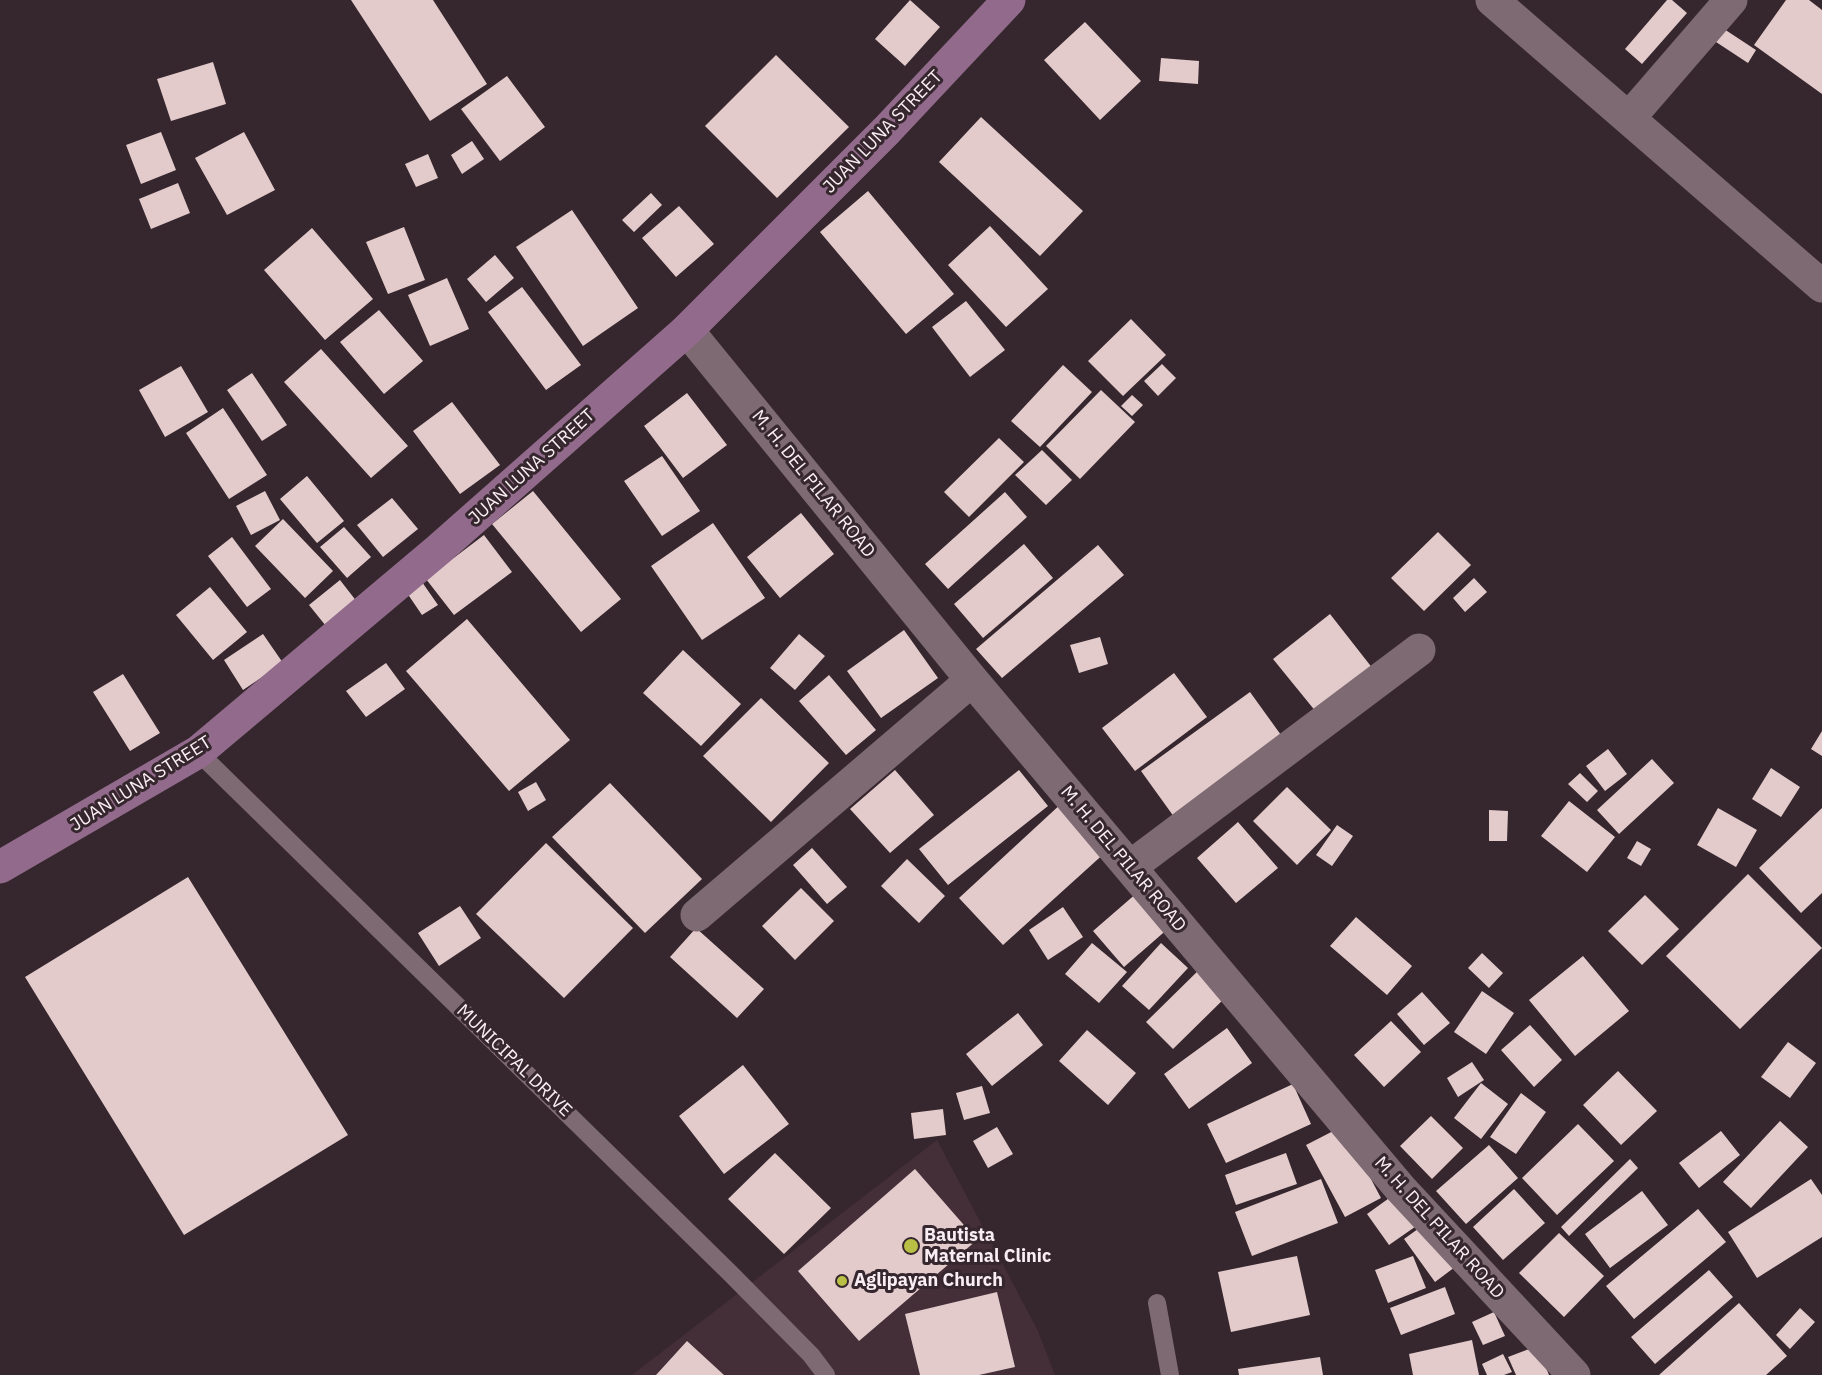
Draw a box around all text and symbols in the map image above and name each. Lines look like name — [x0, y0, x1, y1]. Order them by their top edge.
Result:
street label: JUAN LUNA STREET — [819, 66, 947, 198]
street label: JUAN LUNA STREET — [464, 405, 600, 529]
street label: M. H. DEL PILAR ROAD — [747, 406, 879, 562]
street label: JUAN LUNA STREET — [66, 732, 216, 836]
street label: M. H. DEL PILAR ROAD — [1056, 782, 1190, 936]
street label: MUNICIPAL DRIVE — [452, 1000, 576, 1122]
street label: M. H. DEL PILAR ROAD — [1370, 1153, 1508, 1303]
place label: Bautista Maternal Clinic — [924, 1225, 1051, 1268]
marker: Bautista Maternal Clinic — [902, 1237, 920, 1255]
place label: Aglipayan Church — [854, 1270, 1003, 1292]
marker: Aglipayan Church — [835, 1274, 849, 1288]

